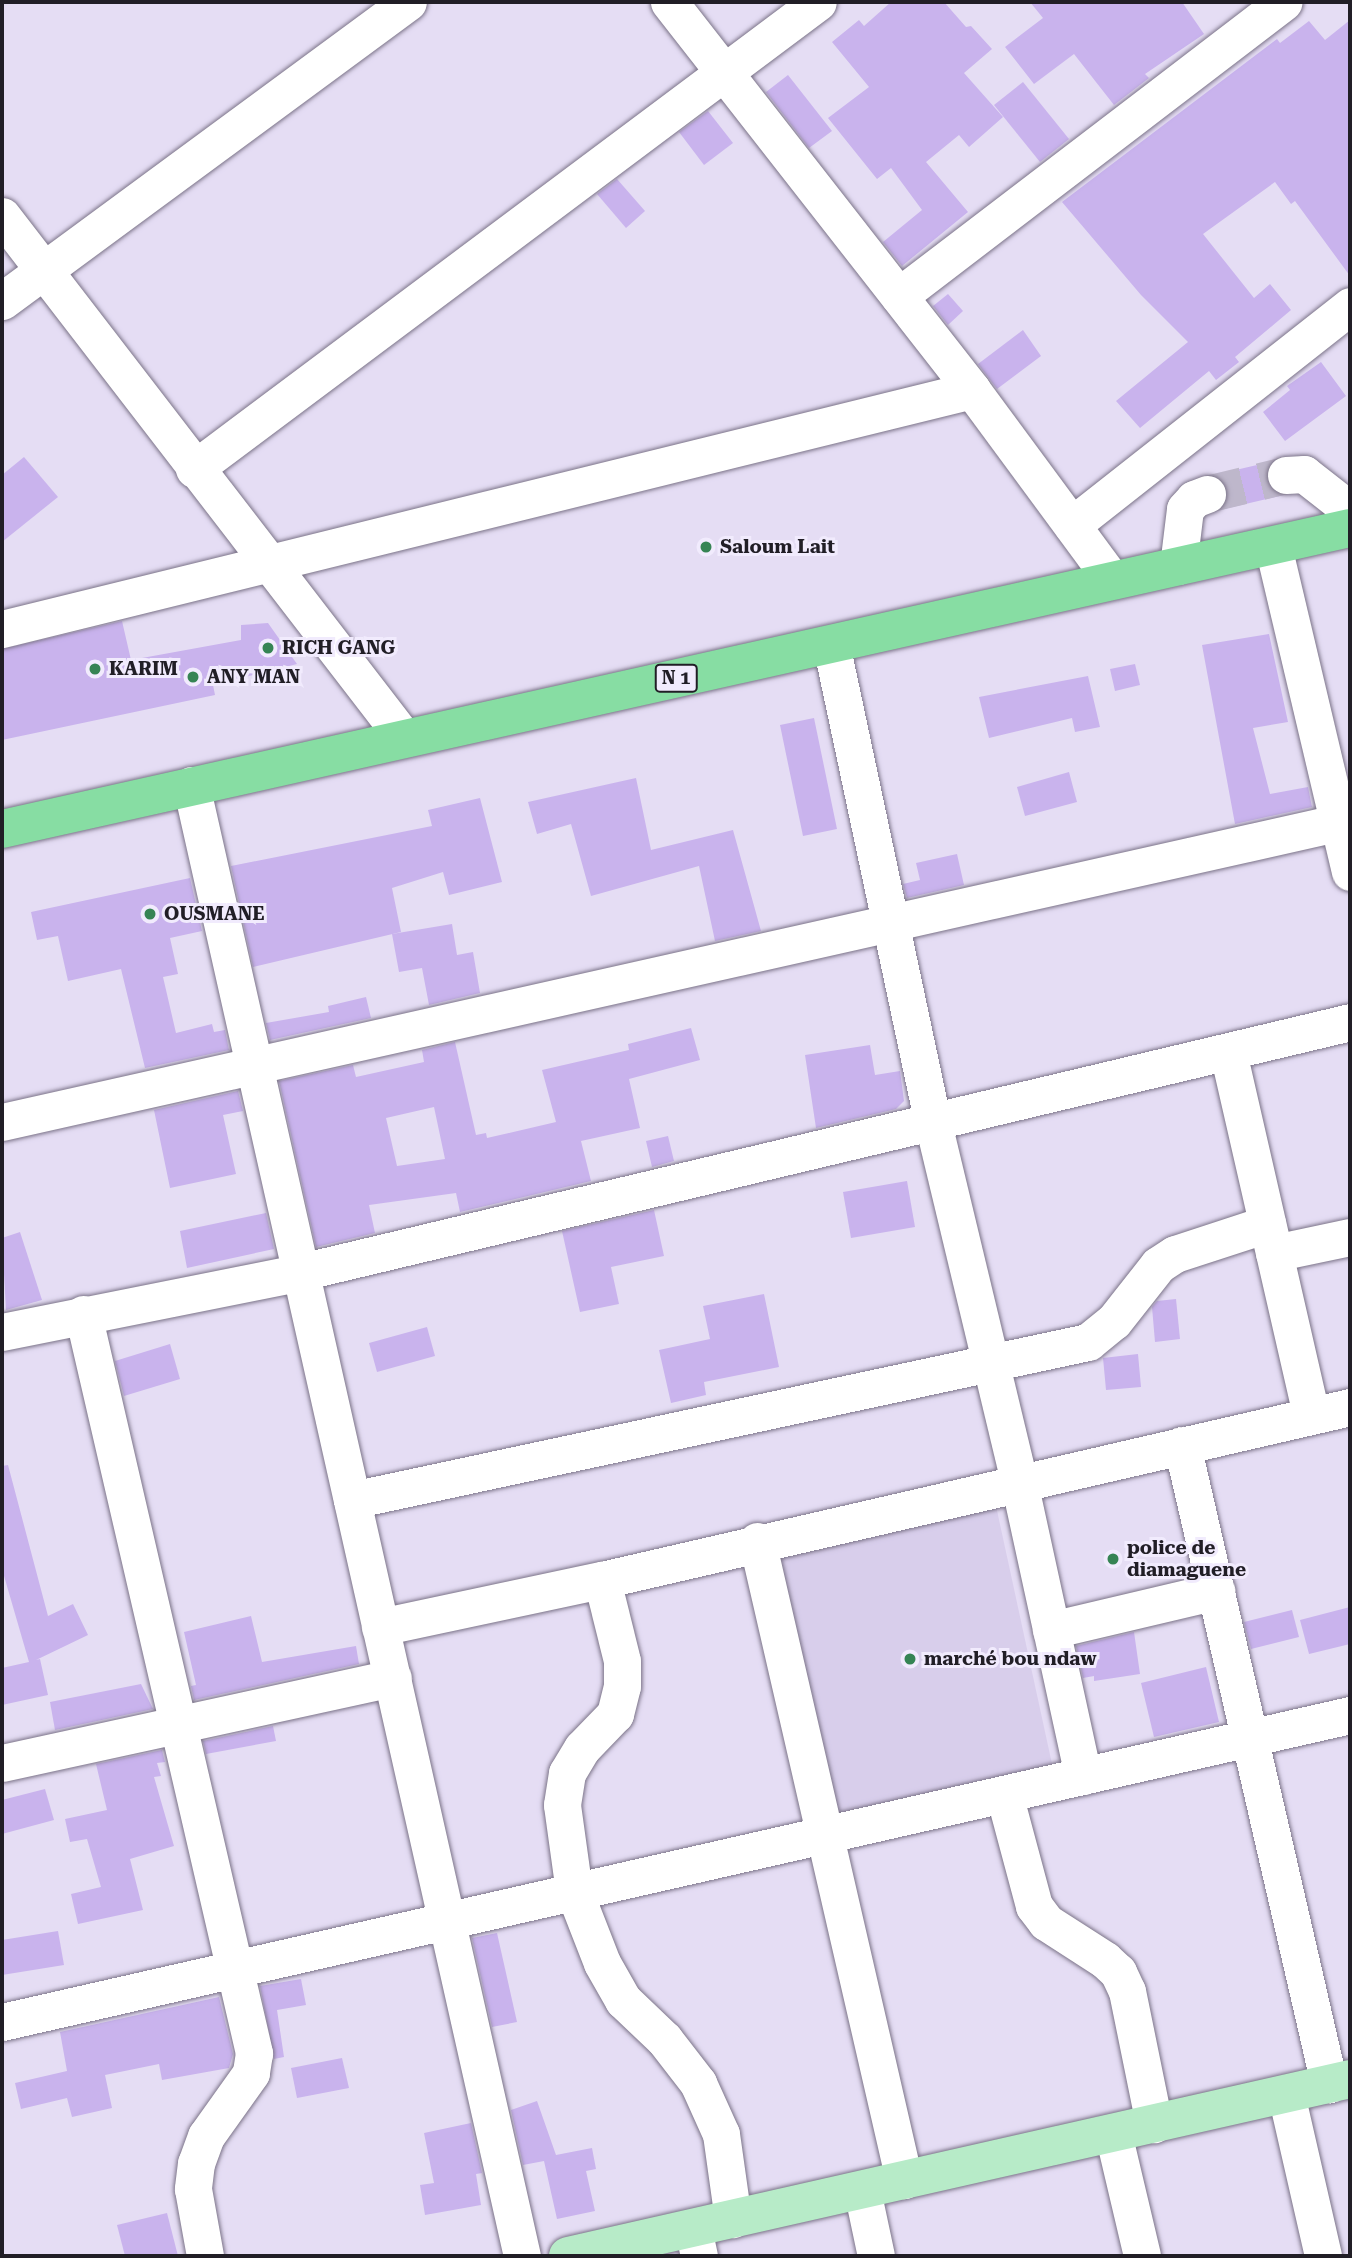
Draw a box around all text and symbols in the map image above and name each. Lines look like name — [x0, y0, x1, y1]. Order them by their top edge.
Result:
place label: Saloum Lait — [720, 536, 835, 558]
marker: Saloum Lait — [698, 539, 714, 555]
place label: RICH GANG — [282, 637, 395, 659]
marker: RICH GANG — [260, 640, 276, 656]
place label: KARIM — [109, 658, 178, 680]
marker: KARIM — [87, 661, 103, 677]
road number: N 1 — [653, 664, 699, 692]
place label: ANY MAN — [207, 666, 300, 688]
marker: ANY MAN — [185, 669, 201, 685]
place label: OUSMANE — [164, 903, 265, 925]
marker: OUSMANE — [142, 906, 158, 922]
place label: police de diamaguene — [1127, 1537, 1246, 1581]
marker: police de diamaguene — [1105, 1551, 1121, 1567]
place label: marché bou ndaw — [924, 1648, 1096, 1670]
marker: marché bou ndaw — [902, 1651, 918, 1667]

